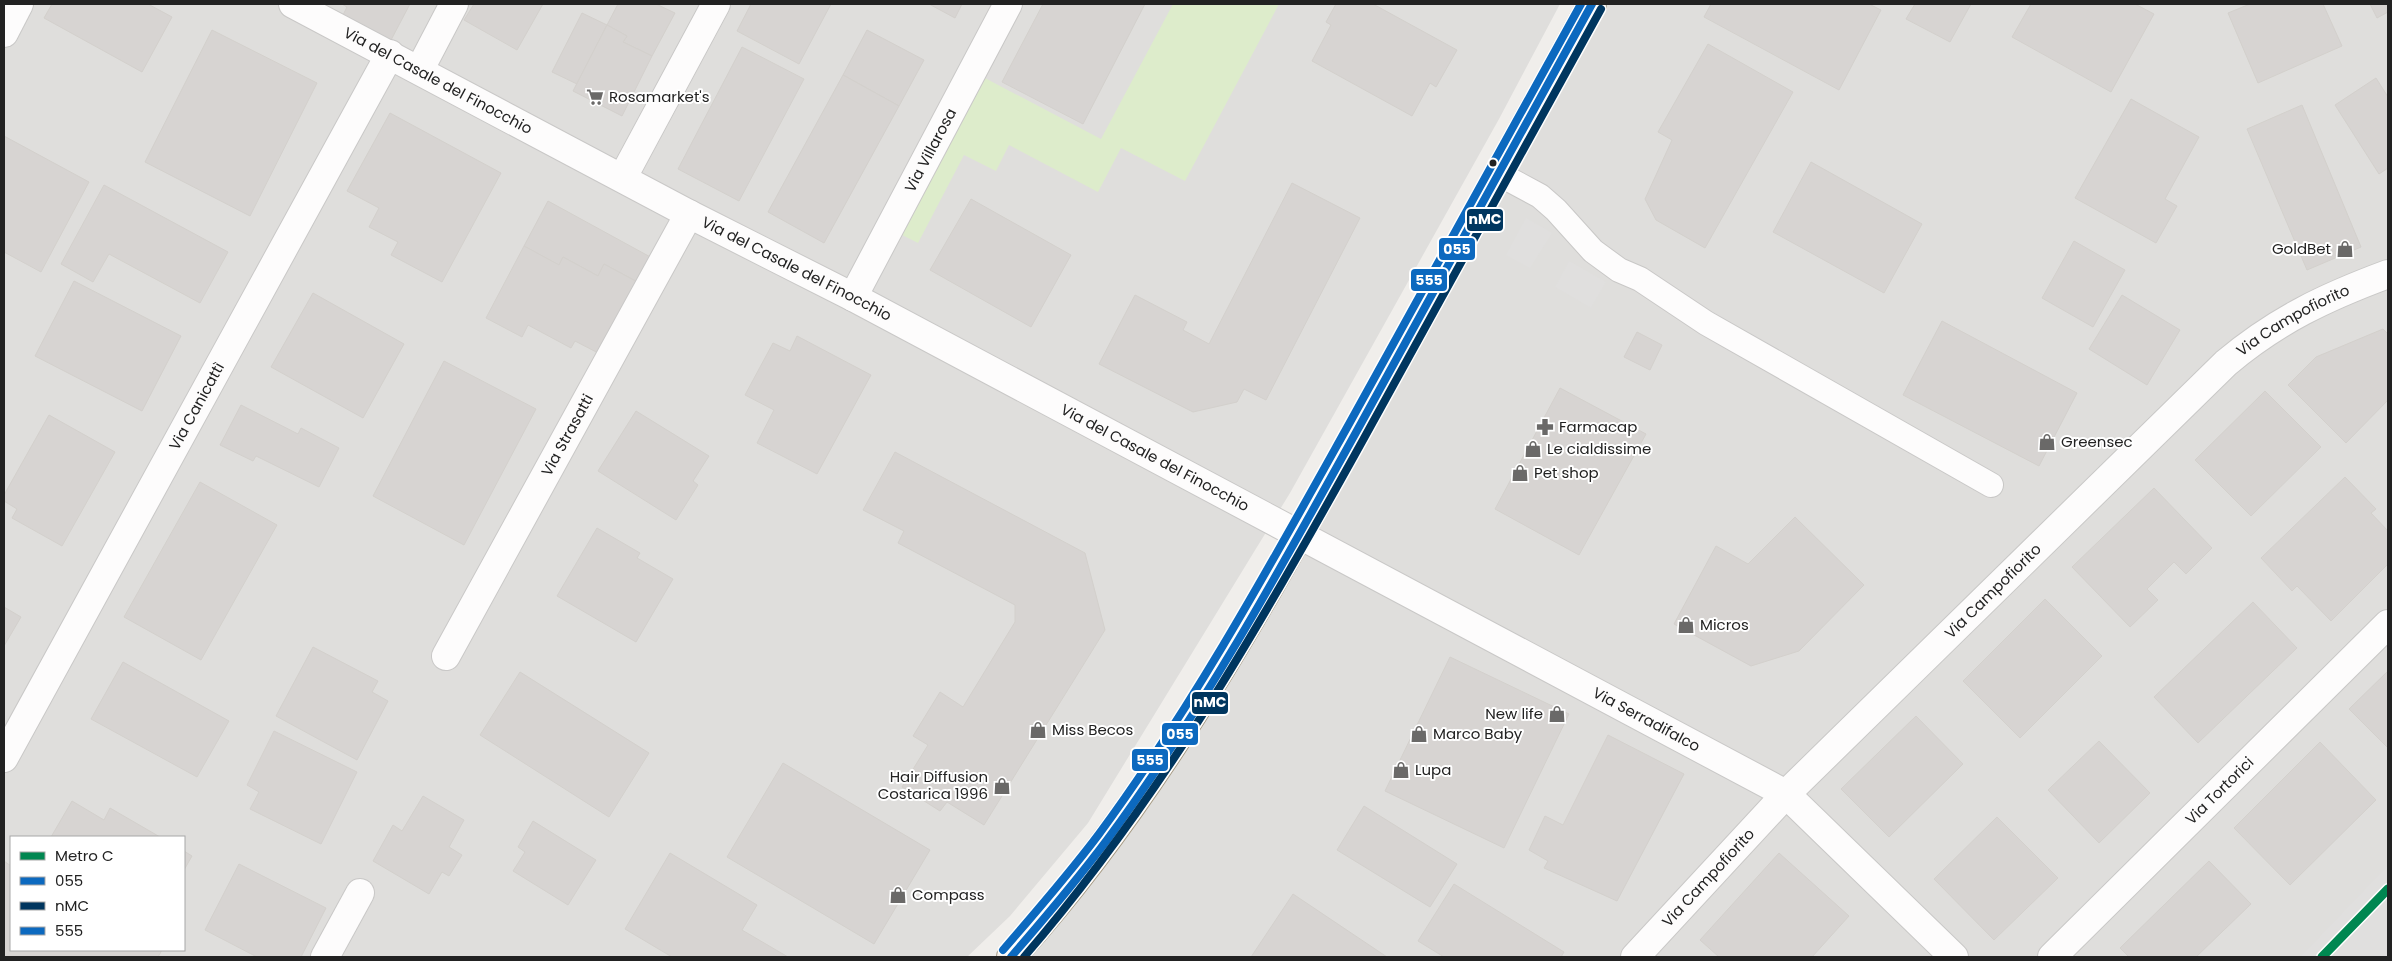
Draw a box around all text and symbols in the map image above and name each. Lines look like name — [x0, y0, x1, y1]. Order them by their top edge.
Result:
street label: Via del Casale del Finocchio — [340, 22, 536, 139]
place label: Rosamarket's — [609, 86, 710, 107]
supermarket icon: Rosamarket's — [585, 87, 605, 107]
street label: Via Villarosa — [899, 104, 961, 196]
unlabelled marker — [1488, 158, 1498, 168]
line badge: nMC — [1466, 208, 1504, 232]
text: nMC — [1469, 209, 1502, 229]
street label: Via del Casale del Finocchio — [698, 211, 896, 326]
line badge: 055 — [1438, 237, 1476, 261]
place label: GoldBet — [2272, 238, 2331, 259]
text: 055 — [1443, 239, 1471, 259]
shop icon: GoldBet — [2335, 239, 2355, 259]
line badge: 555 — [1410, 268, 1448, 292]
text: 555 — [1415, 270, 1443, 290]
street label: Via Campofiorito — [2232, 279, 2353, 361]
street label: Via Canicattì — [164, 358, 229, 454]
street label: Via Strasatti — [536, 390, 598, 480]
street label: Via del Casale del Finocchio — [1057, 399, 1253, 516]
place label: Farmacap — [1559, 416, 1637, 437]
pharmacy icon: Farmacap — [1535, 417, 1555, 437]
place label: Greensec — [2061, 431, 2133, 452]
shop icon: Greensec — [2037, 432, 2057, 452]
place label: Le cialdissime — [1547, 438, 1651, 459]
shop icon: Le cialdissime — [1523, 439, 1543, 459]
place label: Pet shop — [1534, 462, 1599, 483]
shop icon: Pet shop — [1510, 463, 1530, 483]
street label: Via Campofiorito — [1940, 539, 2046, 643]
place label: Micros — [1700, 614, 1749, 635]
shop icon: Micros — [1676, 615, 1696, 635]
street label: Via Serradifalco — [1589, 682, 1704, 756]
line badge: nMC — [1191, 691, 1229, 715]
text: nMC — [1194, 692, 1227, 712]
place label: New life — [1485, 703, 1543, 724]
shop icon: New life — [1547, 704, 1567, 724]
place label: Miss Becos — [1052, 719, 1133, 740]
shop icon: Miss Becos — [1028, 720, 1048, 740]
line badge: 055 — [1161, 722, 1199, 746]
place label: Marco Baby — [1433, 723, 1523, 744]
text: 055 — [1166, 724, 1194, 744]
shop icon: Marco Baby — [1409, 724, 1429, 744]
line badge: 555 — [1131, 748, 1169, 772]
text: 555 — [1136, 750, 1164, 770]
street label: Via Tortorici — [2180, 752, 2258, 829]
place label: Lupa — [1415, 759, 1451, 780]
shop icon: Lupa — [1391, 760, 1411, 780]
place label: Hair Diffusion Costarica 1996 — [878, 766, 988, 804]
shop icon: Hair Diffusion Costarica 1996 — [992, 776, 1012, 796]
street label: Via Campofiorito — [1657, 824, 1759, 931]
legend — [10, 836, 185, 951]
text: Metro C — [55, 845, 113, 866]
text: 055 — [55, 870, 83, 891]
place label: Compass — [912, 884, 985, 905]
shop icon: Compass — [888, 885, 908, 905]
text: nMC — [55, 895, 89, 916]
text: 555 — [55, 920, 83, 941]

